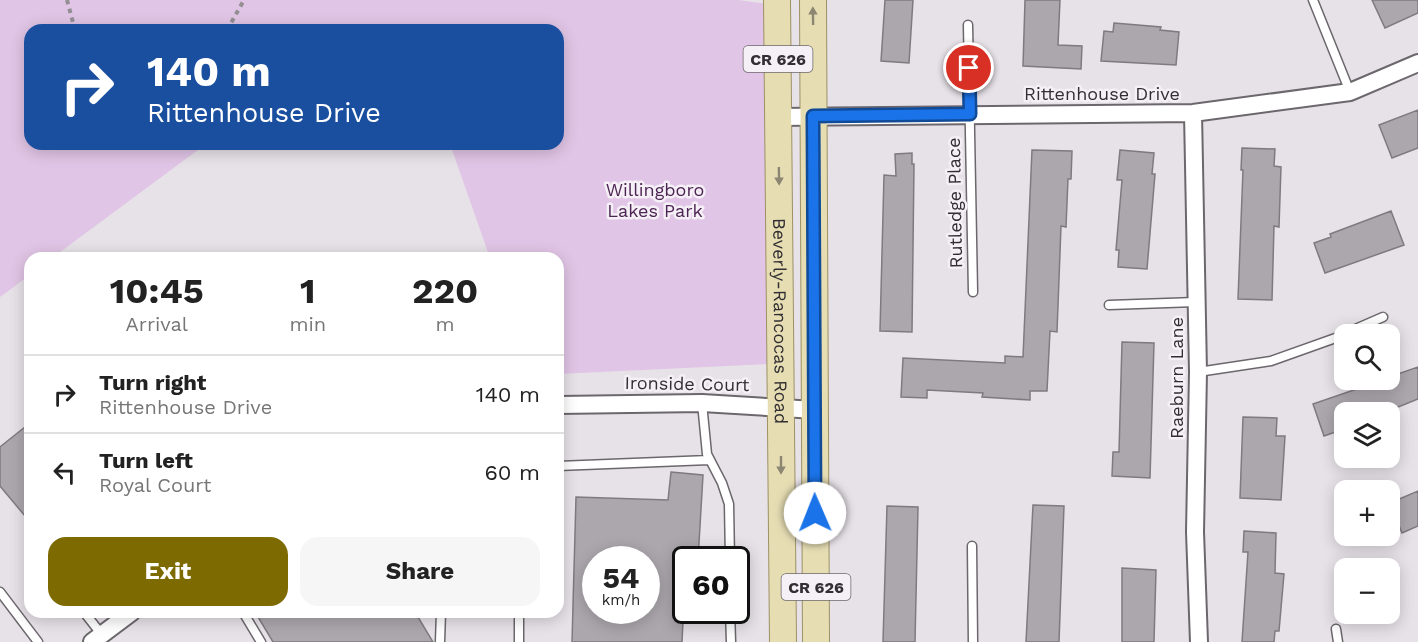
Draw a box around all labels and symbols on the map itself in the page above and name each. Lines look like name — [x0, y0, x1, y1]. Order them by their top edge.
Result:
one-way arrow — [808, 7, 818, 26]
pin — [943, 42, 994, 93]
road number: CR 626 — [744, 46, 812, 72]
street label: Rittenhouse Drive — [1024, 83, 1180, 104]
street label: Rutledge Place — [943, 137, 966, 269]
one-way arrow — [774, 166, 783, 185]
park label: Willingboro Lakes Park — [606, 179, 704, 221]
street label: Beverly-Rancocas Road — [769, 218, 792, 424]
street label: Raeburn Lane — [1166, 317, 1187, 439]
street label: Ironside Court — [624, 372, 750, 395]
one-way arrow — [776, 455, 786, 474]
position arrow — [783, 481, 847, 545]
speed limit sign: 60 — [672, 546, 750, 624]
road number: CR 626 — [782, 574, 850, 600]

